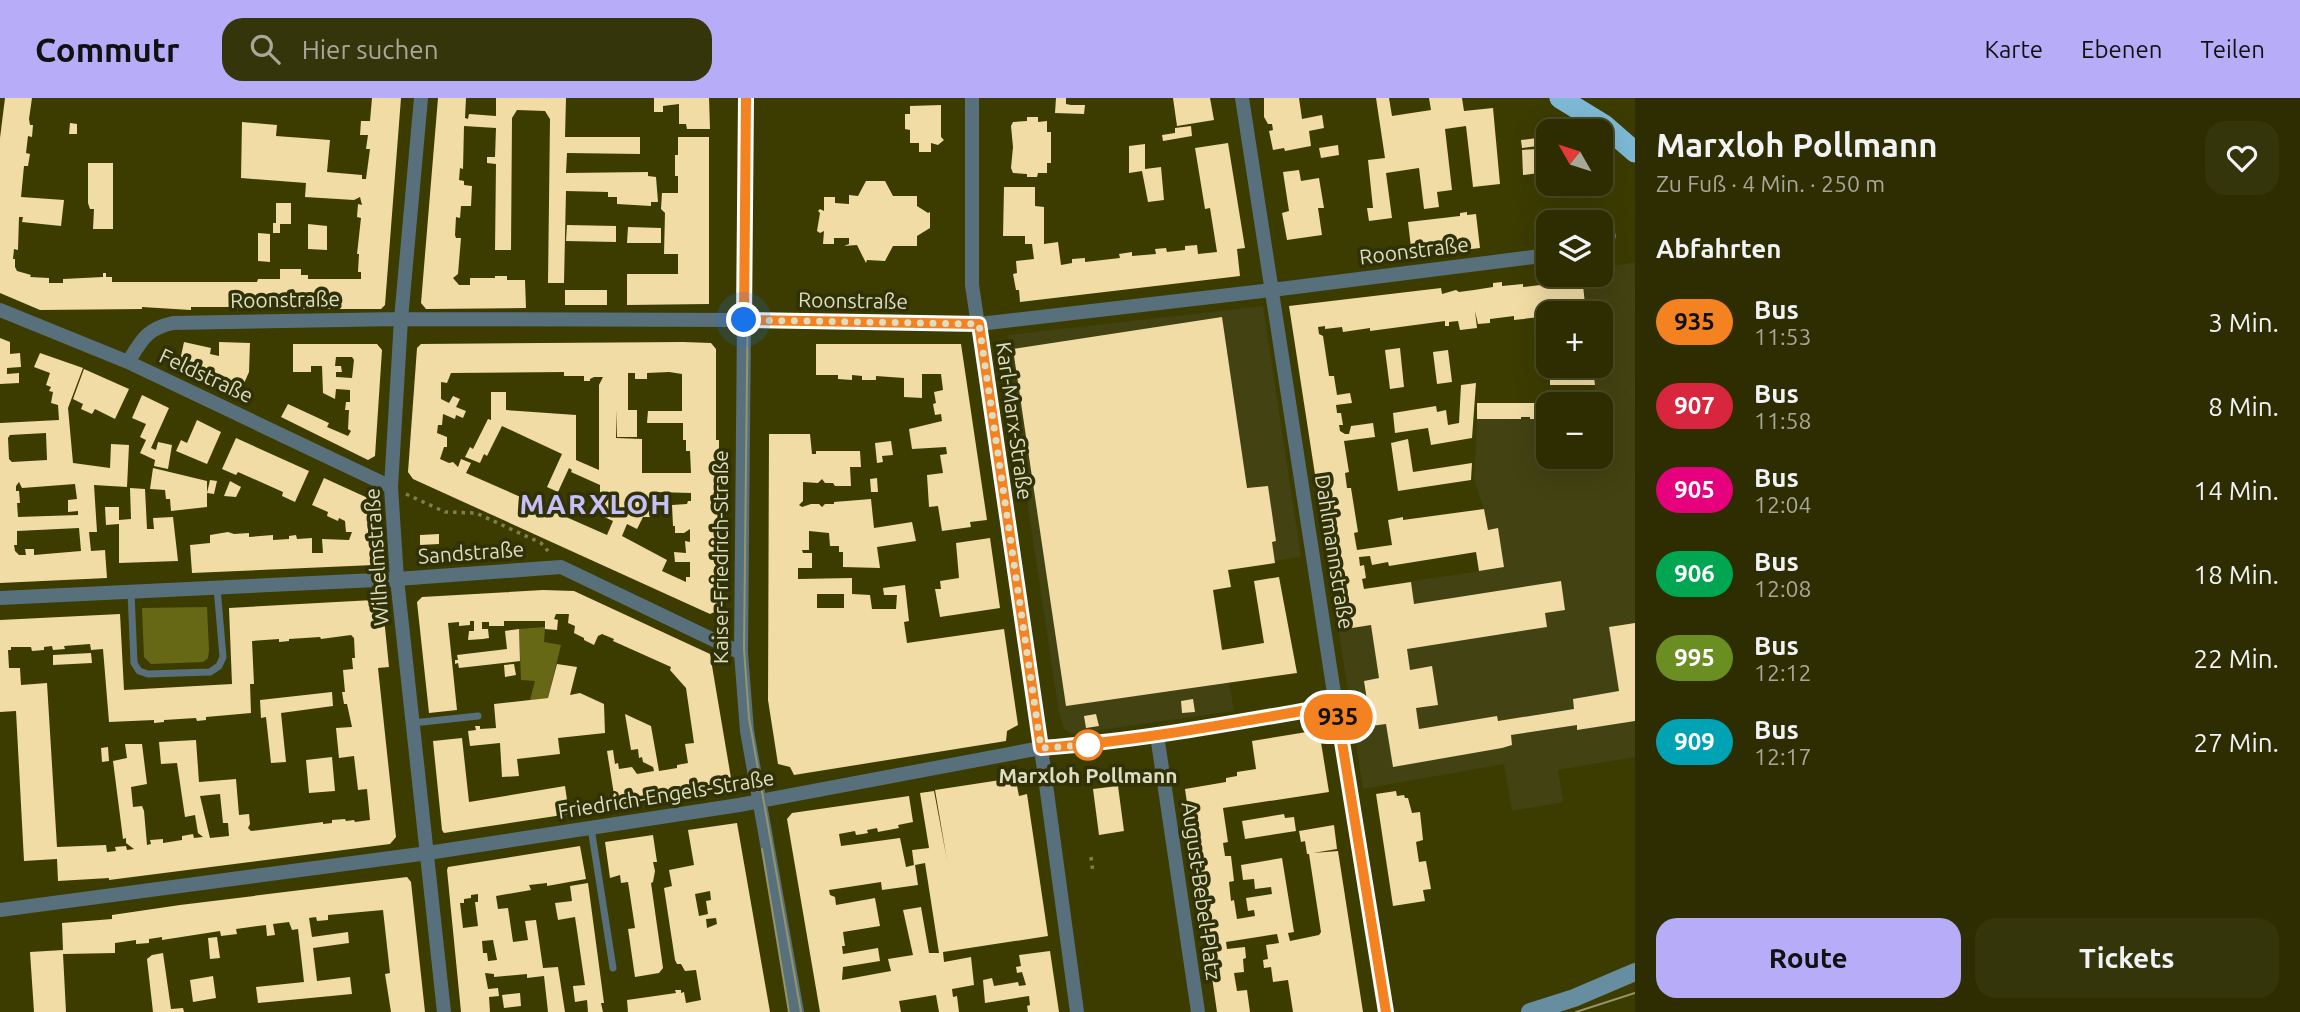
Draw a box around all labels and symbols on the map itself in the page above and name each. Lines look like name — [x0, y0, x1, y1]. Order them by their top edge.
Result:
north arrow — [1536, 119, 1614, 196]
street label: Roonstraße — [1358, 231, 1470, 269]
street label: Roonstraße — [230, 286, 340, 312]
street label: Roonstraße — [798, 287, 908, 313]
your location — [726, 302, 761, 337]
street label: Karl-Marx-Straße — [992, 340, 1038, 501]
street label: Feldstraße — [156, 343, 257, 407]
street label: Kaiser-Friedrich-Straße — [708, 450, 732, 664]
street label: Dahlmannstraße — [1311, 473, 1359, 631]
street label: Wilhelmstraße — [359, 487, 393, 627]
district label: MARXLOH — [519, 488, 673, 519]
street label: Sandstraße — [417, 536, 525, 568]
line badge: 935 — [1298, 694, 1378, 740]
marker: Marxloh Pollmann — [1073, 730, 1103, 760]
place label: Marxloh Pollmann — [998, 763, 1178, 787]
street label: Friedrich-Engels-Straße — [556, 765, 776, 823]
street label: August-Bebel-Platz — [1178, 800, 1226, 982]

